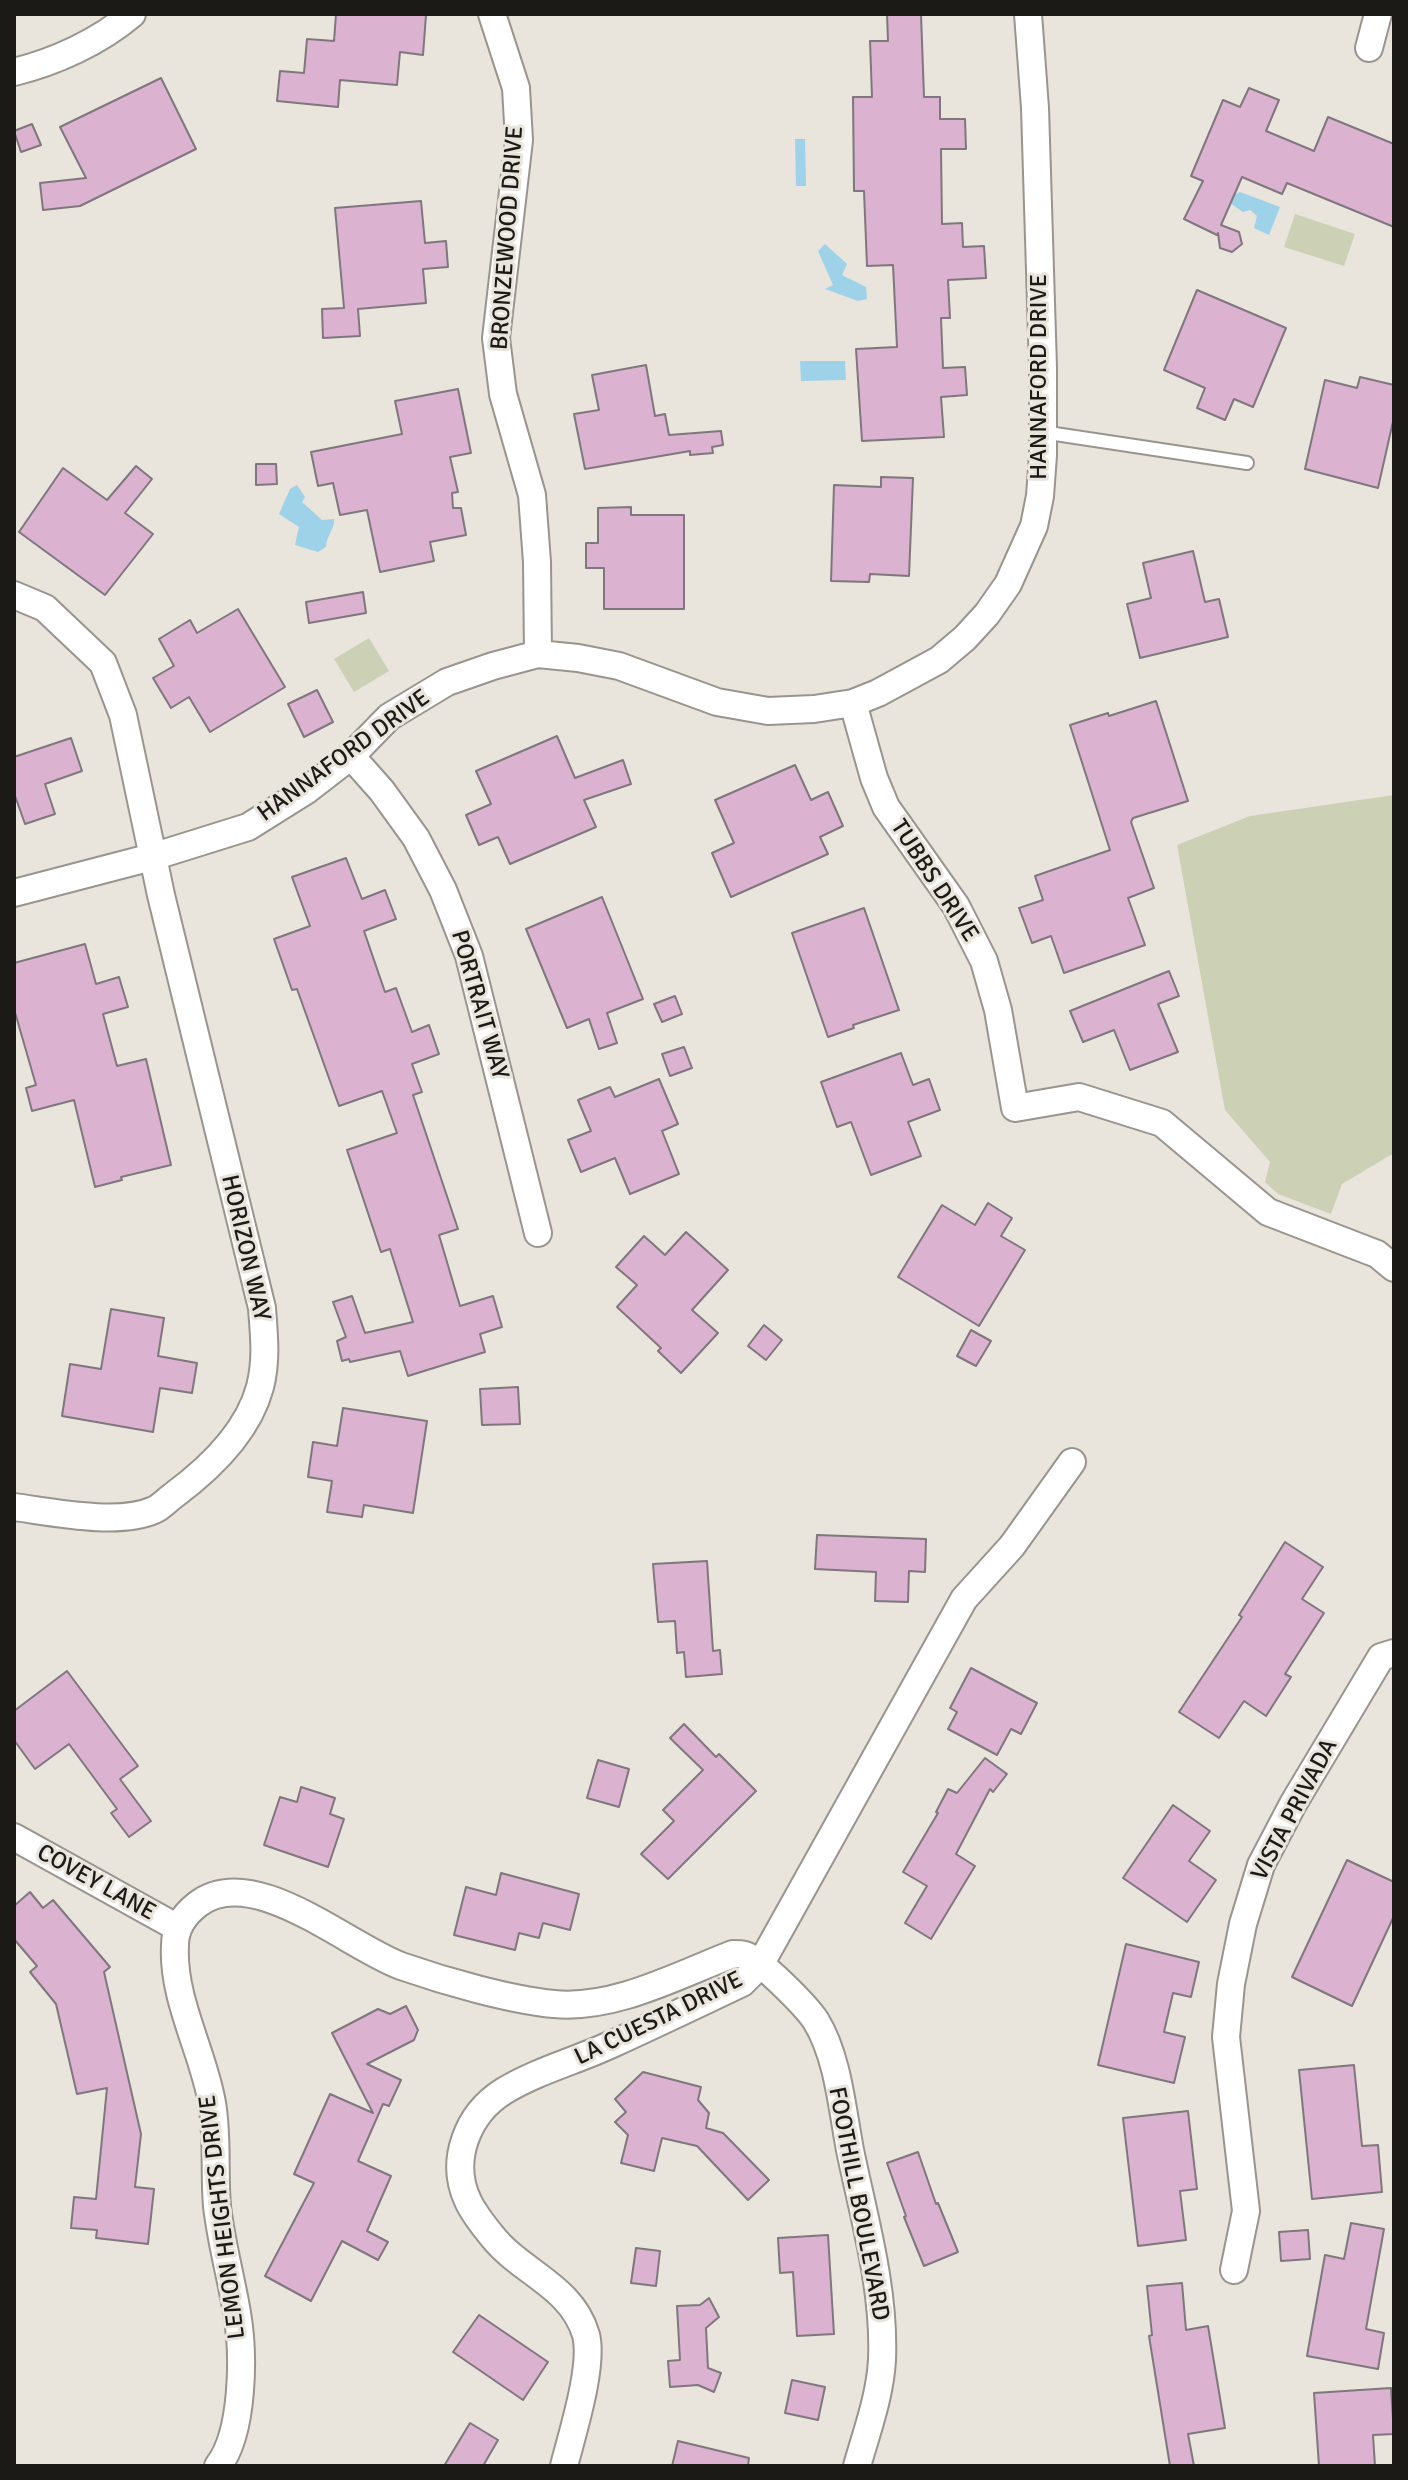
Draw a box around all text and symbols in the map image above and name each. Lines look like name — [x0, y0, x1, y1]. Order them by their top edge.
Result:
street label: BRONZEWOOD DRIVE — [486, 125, 530, 351]
street label: HANNAFORD DRIVE — [1026, 274, 1054, 480]
street label: HANNAFORD DRIVE — [252, 684, 436, 828]
street label: TUBBS DRIVE — [884, 814, 984, 948]
street label: PORTRAIT WAY — [444, 927, 514, 1083]
street label: HORIZON WAY — [214, 1172, 276, 1324]
street label: VISTA PRIVADA — [1246, 1734, 1344, 1886]
street label: COVEY LANE — [32, 1839, 160, 1927]
street label: LA CUESTA DRIVE — [570, 1966, 748, 2072]
street label: FOOTHILL BOULEVARD — [821, 2085, 895, 2323]
street label: LEMON HEIGHTS DRIVE — [194, 2093, 252, 2341]

